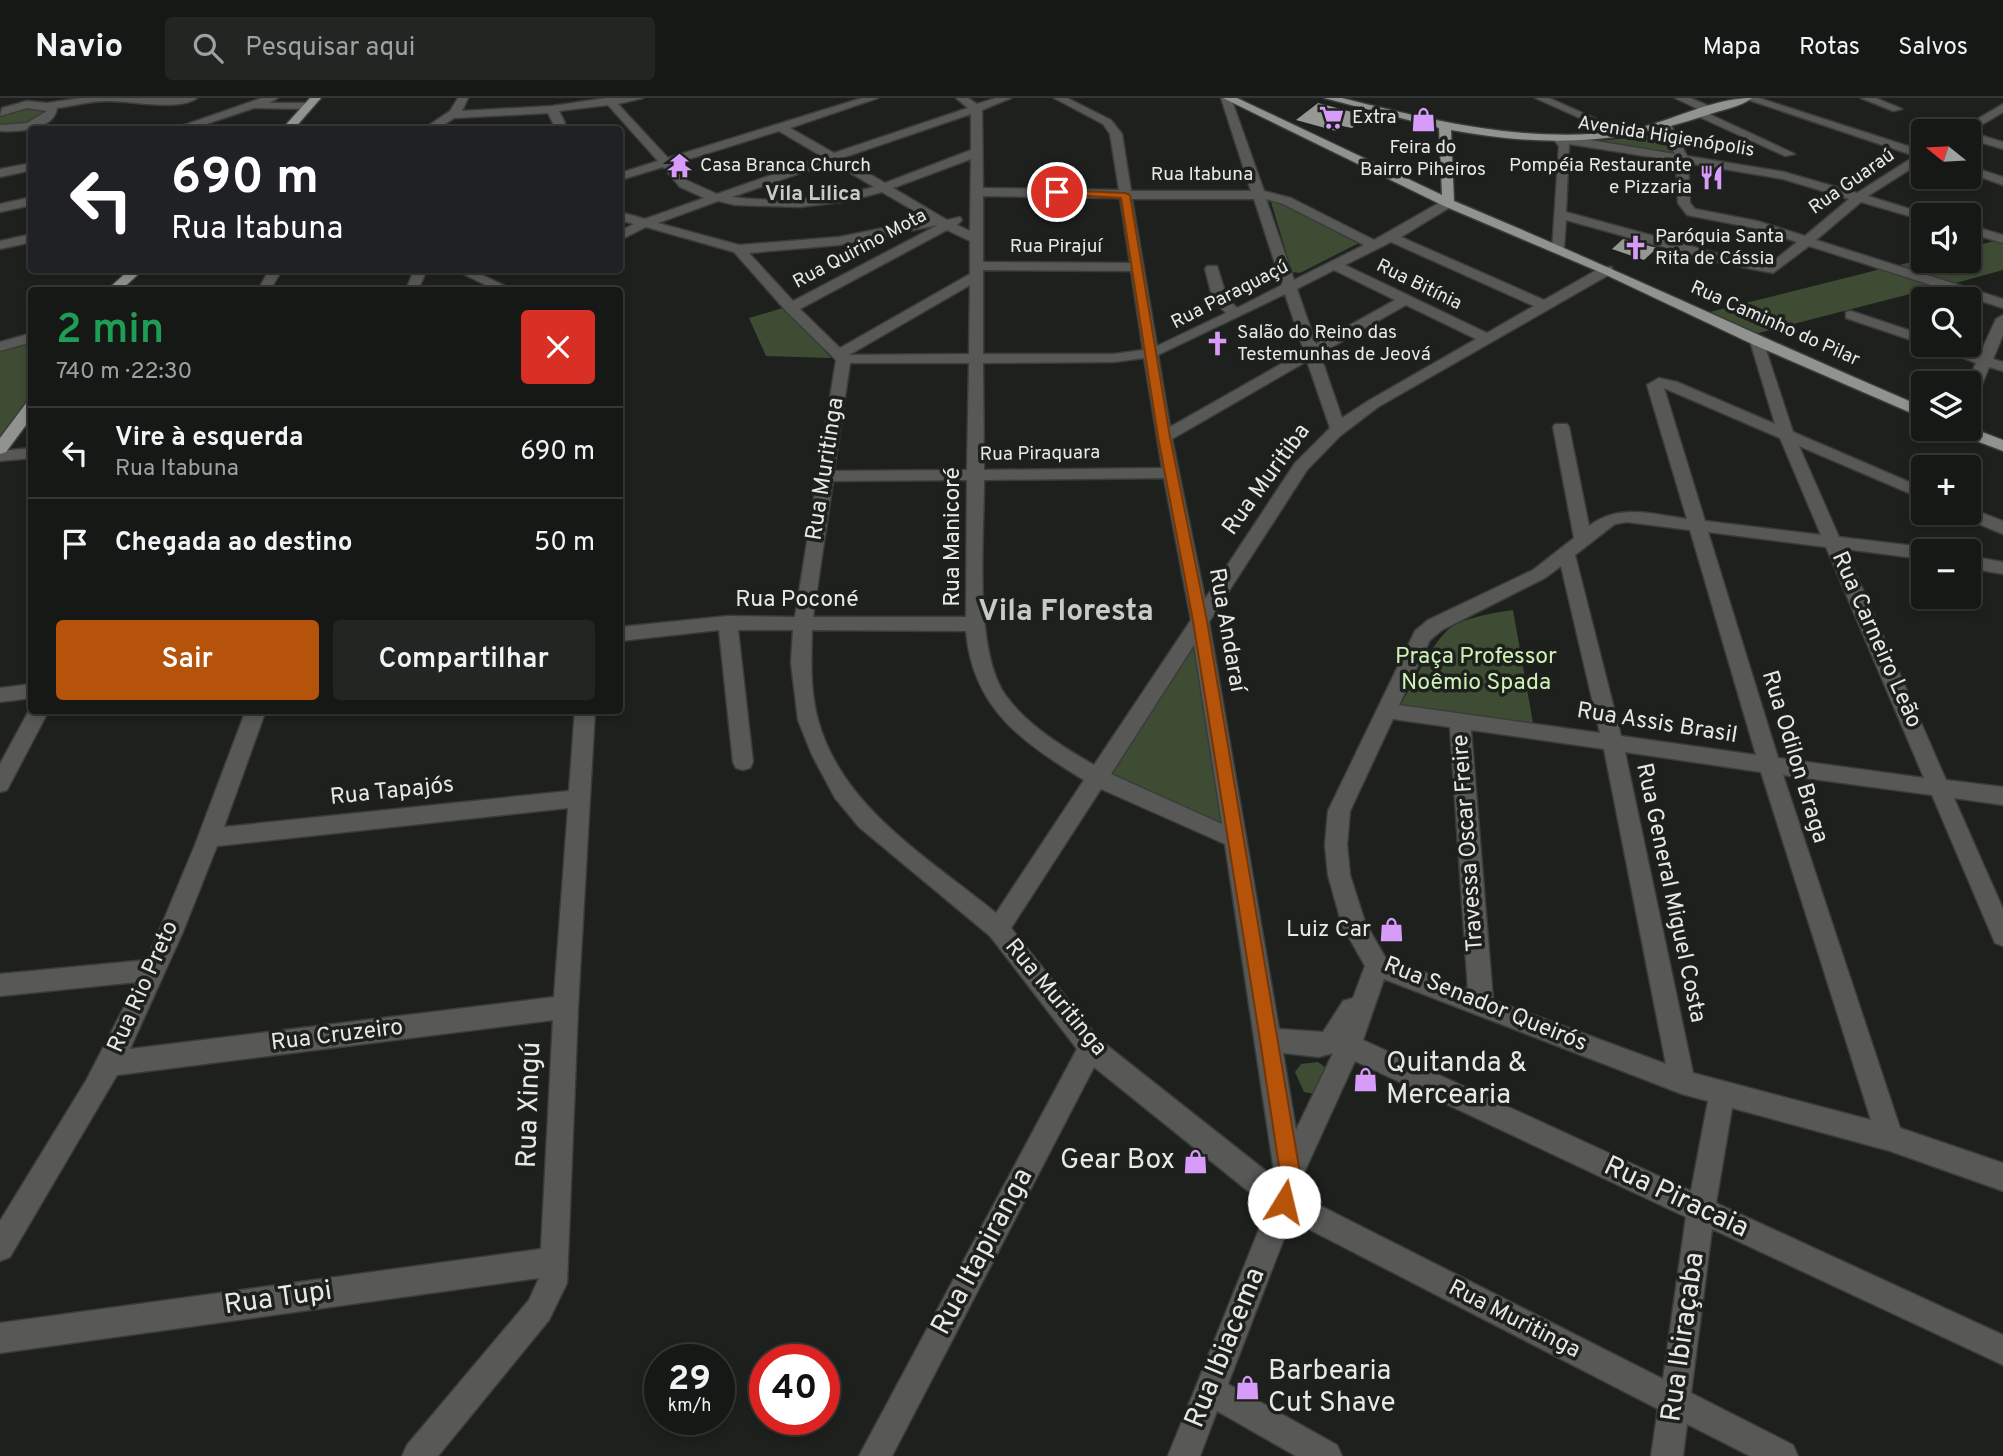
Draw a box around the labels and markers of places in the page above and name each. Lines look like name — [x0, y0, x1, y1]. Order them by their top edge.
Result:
supermarket icon: Extra — [1318, 104, 1346, 132]
place label: Extra — [1352, 106, 1396, 130]
shop icon: Feira do Bairro Piheiros — [1409, 106, 1437, 134]
place label: Feira do Bairro Piheiros — [1360, 136, 1486, 182]
temple icon: Casa Branca Church — [666, 152, 694, 180]
place label: Casa Branca Church — [700, 154, 871, 178]
place label: Pompéia Restaurante e Pizzaria — [1509, 154, 1692, 200]
pin — [1027, 162, 1087, 222]
restaurant icon: Pompéia Restaurante e Pizzaria — [1698, 163, 1726, 191]
place label: Paróquia Santa Rita de Cássia — [1655, 225, 1784, 271]
church icon: Paróquia Santa Rita de Cássia — [1621, 234, 1649, 262]
place label: Salão do Reino das Testemunhas de Jeová — [1237, 321, 1431, 367]
church icon: Salão do Reino das Testemunhas de Jeová — [1203, 330, 1231, 358]
place label: Luiz Car — [1286, 916, 1371, 945]
shop icon: Luiz Car — [1377, 916, 1405, 944]
place label: Quitanda & Mercearia — [1386, 1046, 1527, 1114]
shop icon: Quitanda & Mercearia — [1352, 1066, 1380, 1094]
place label: Gear Box — [1060, 1143, 1175, 1179]
shop icon: Gear Box — [1181, 1147, 1209, 1175]
place label: Barbearia Cut Shave — [1268, 1354, 1396, 1422]
shop icon: Barbearia Cut Shave — [1234, 1374, 1262, 1402]

